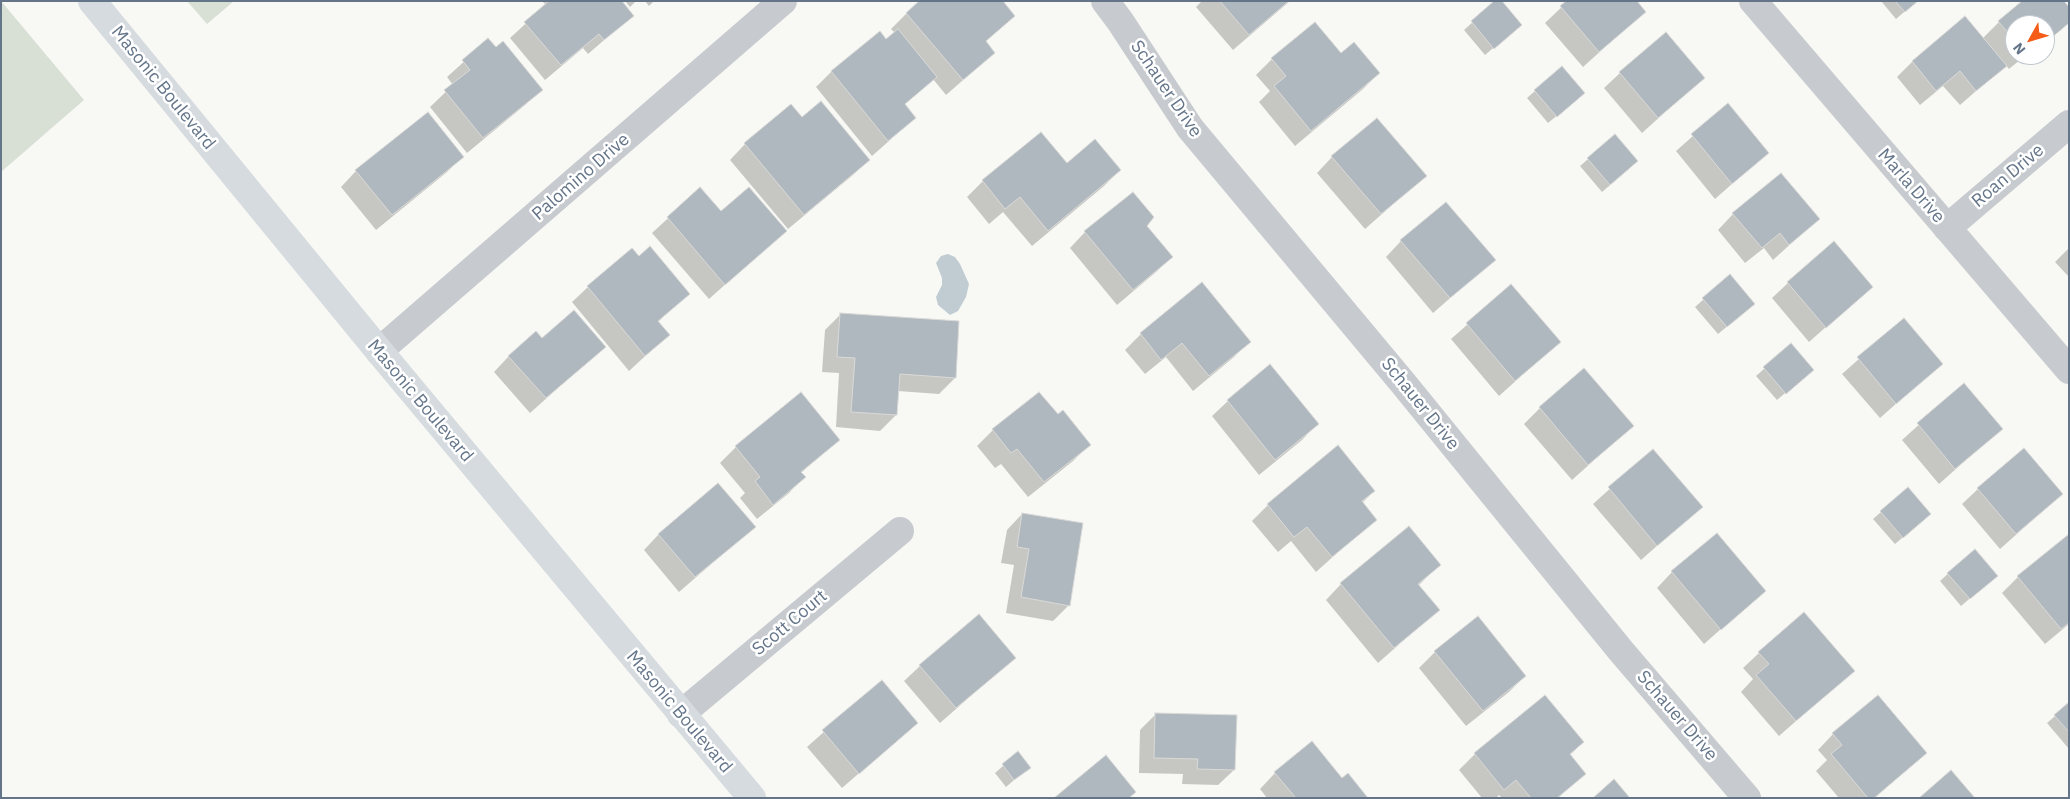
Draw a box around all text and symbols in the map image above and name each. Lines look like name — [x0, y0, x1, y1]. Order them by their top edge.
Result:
north arrow — [2005, 15, 2055, 65]
street label: Masonic Boulevard — [106, 22, 220, 154]
street label: Schauer Drive — [1126, 36, 1206, 142]
text: N — [2009, 39, 2029, 58]
street label: Palomino Drive — [528, 129, 634, 225]
street label: Roan Drive — [1968, 140, 2048, 212]
street label: Marla Drive — [1873, 144, 1949, 228]
street label: Masonic Boulevard — [363, 335, 477, 467]
street label: Schauer Drive — [1376, 354, 1464, 454]
street label: Scott Court — [748, 586, 832, 660]
street label: Masonic Boulevard — [622, 646, 736, 778]
street label: Schauer Drive — [1632, 667, 1722, 765]

